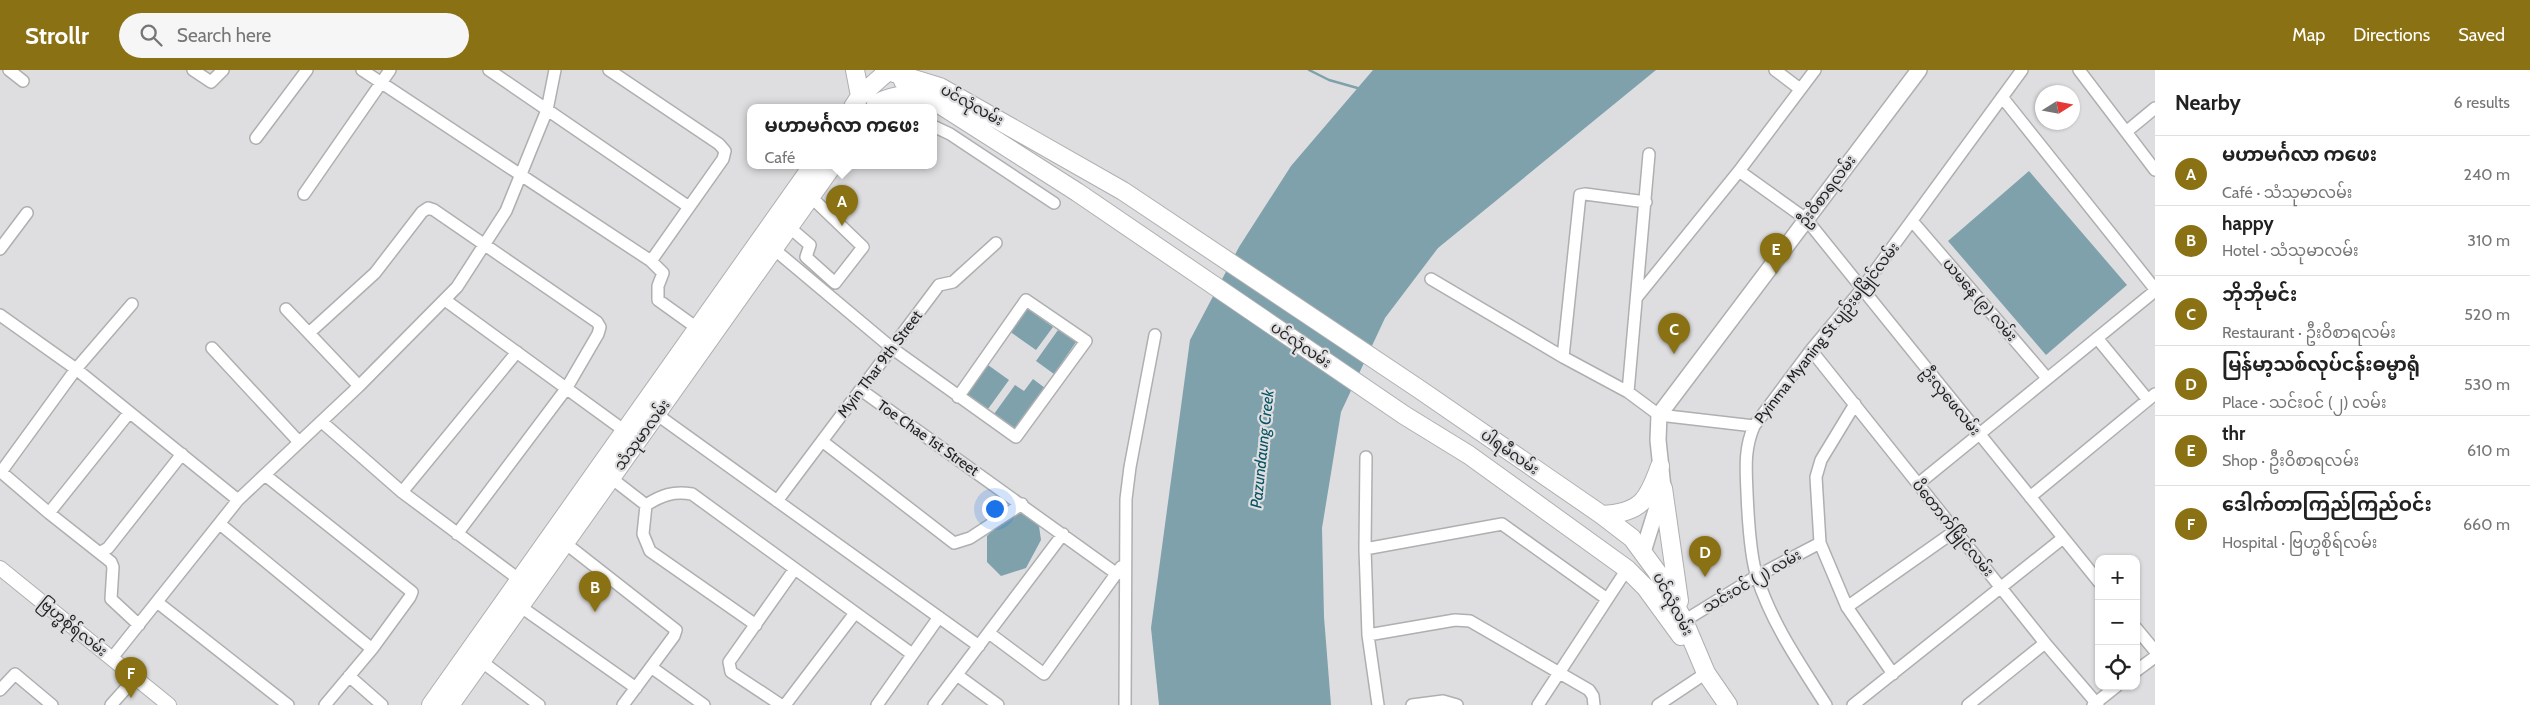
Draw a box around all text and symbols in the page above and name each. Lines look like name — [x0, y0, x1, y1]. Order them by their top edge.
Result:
search box — [119, 13, 469, 58]
text: Strollr — [25, 21, 89, 50]
icon: search — [137, 21, 165, 49]
text: Search here — [177, 24, 271, 47]
text: Map — [2292, 24, 2325, 46]
text: Directions — [2353, 24, 2430, 46]
text: Saved — [2458, 24, 2505, 46]
street label: ပင်လုံလမ်း — [936, 80, 1007, 132]
north arrow — [2035, 85, 2080, 130]
text: Nearby — [2175, 90, 2241, 115]
text: 6 results — [2454, 93, 2510, 112]
popup — [747, 104, 937, 169]
text: မဟာမင်္ဂလာ ကဖေး — [764, 114, 920, 137]
text: မဟာမင်္ဂလာ ကဖေး — [2222, 143, 2377, 166]
text: Café — [764, 148, 795, 167]
street label: ဦးဝိစာရလမ်း — [1794, 151, 1862, 232]
text: A — [2186, 165, 2196, 184]
text: 240 m — [2464, 165, 2510, 184]
text: Café · သံသုမာလမ်း — [2222, 183, 2352, 202]
pin: A — [826, 185, 858, 226]
text: happy — [2222, 212, 2274, 235]
text: B — [2186, 231, 2196, 250]
text: 310 m — [2467, 231, 2510, 250]
pin: E — [1760, 233, 1792, 274]
street label: Pyinma Myaning St ပျဉ်းမမြိုင်လမ်း — [1750, 238, 1906, 429]
text: Hotel · သံသုမာလမ်း — [2222, 241, 2359, 260]
street label: ယမနေ (၉) လမ်း — [1937, 254, 2022, 347]
text: ဘိုဘိုမင်း — [2222, 283, 2297, 306]
text: C — [2186, 305, 2196, 324]
text: 520 m — [2464, 305, 2510, 324]
street label: Myin Thar 9th Street — [834, 307, 926, 421]
pin: C — [1658, 313, 1690, 354]
street label: ပင်လုံလမ်း — [1266, 317, 1335, 374]
text: Restaurant · ဦးဝိစာရလမ်း — [2222, 323, 2396, 342]
text: မြန်မာ့သစ်လုပ်ငန်းဓမ္မာရုံ — [2222, 353, 2420, 376]
street label: ဦးလှဖေလမ်း — [1915, 362, 1985, 441]
text: D — [2185, 375, 2197, 394]
text: 530 m — [2464, 375, 2510, 394]
water label: Pazundaung Creek — [1246, 388, 1278, 509]
text: Place · သင်းဝင် (၂) လမ်း — [2222, 393, 2386, 412]
street label: သံသုမာလမ်း — [610, 396, 676, 476]
street label: Toe Chae 1st Street — [874, 396, 982, 480]
text: thr — [2222, 422, 2245, 445]
street label: ပါရမီလမ်း — [1476, 425, 1543, 481]
text: E — [2186, 441, 2196, 460]
text: 610 m — [2467, 441, 2510, 460]
text: Shop · ဦးဝိစာရလမ်း — [2222, 451, 2359, 470]
street label: ပိတောက်မြိုင်လမ်း — [1906, 475, 1998, 582]
text: ဒေါက်တာကြည်ကြည်ဝင်း — [2222, 493, 2432, 516]
your location — [982, 496, 1008, 522]
text: F — [2187, 515, 2195, 534]
text: 660 m — [2463, 515, 2510, 534]
text: Hospital · ဗြဟ္မစိုရ်လမ်း — [2222, 533, 2377, 552]
pin: D — [1689, 536, 1721, 577]
street label: သင်းဝင် (၂) လမ်း — [1699, 545, 1806, 619]
map controls — [2095, 555, 2140, 690]
button: + — [2095, 555, 2140, 600]
street label: ပင်လုံလမ်း — [1646, 569, 1698, 640]
pin: B — [579, 571, 611, 612]
street label: ဗြဟ္မစိုရ်လမ်း — [33, 593, 112, 663]
button: − — [2095, 600, 2140, 645]
button: locate — [2095, 645, 2140, 690]
pin: F — [115, 657, 147, 698]

